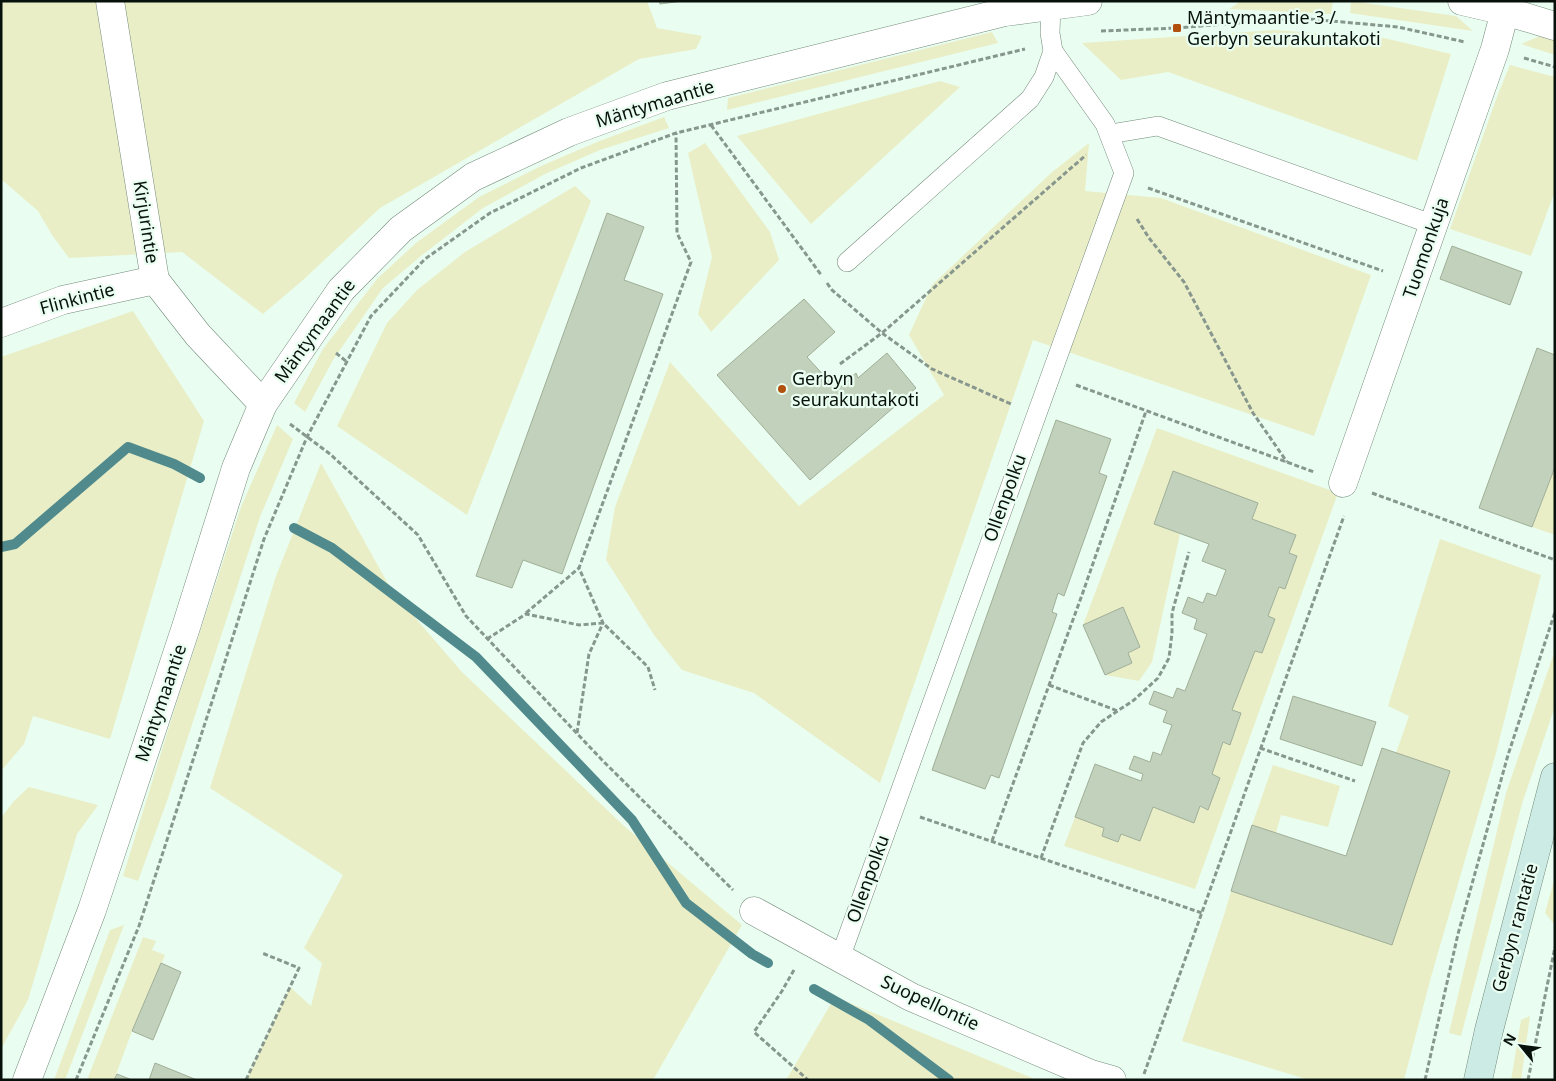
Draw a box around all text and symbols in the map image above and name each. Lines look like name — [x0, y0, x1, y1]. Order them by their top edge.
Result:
place label: Mäntymaantie 3 / Gerbyn seurakuntakoti — [1187, 5, 1381, 50]
marker: Mäntymaantie 3 / Gerbyn seurakuntakoti — [1171, 22, 1183, 34]
street label: Mäntymaantie — [593, 74, 717, 132]
street label: Kirjurintie — [129, 179, 165, 265]
street label: Tuomonkuja — [1397, 194, 1454, 301]
street label: Mäntymaantie — [268, 274, 360, 387]
street label: Flinkintie — [37, 277, 117, 320]
place label: Gerbyn seurakuntakoti — [792, 366, 919, 411]
marker: Gerbyn seurakuntakoti — [776, 383, 788, 395]
street label: Ollenpolku — [977, 450, 1031, 545]
street label: Mäntymaantie — [129, 641, 191, 765]
street label: Ollenpolku — [840, 831, 894, 926]
street label: Gerbyn rantatie — [1485, 861, 1543, 995]
street label: Suopellontie — [877, 969, 983, 1035]
north arrow — [1496, 1021, 1546, 1071]
text: N — [1498, 1030, 1520, 1049]

